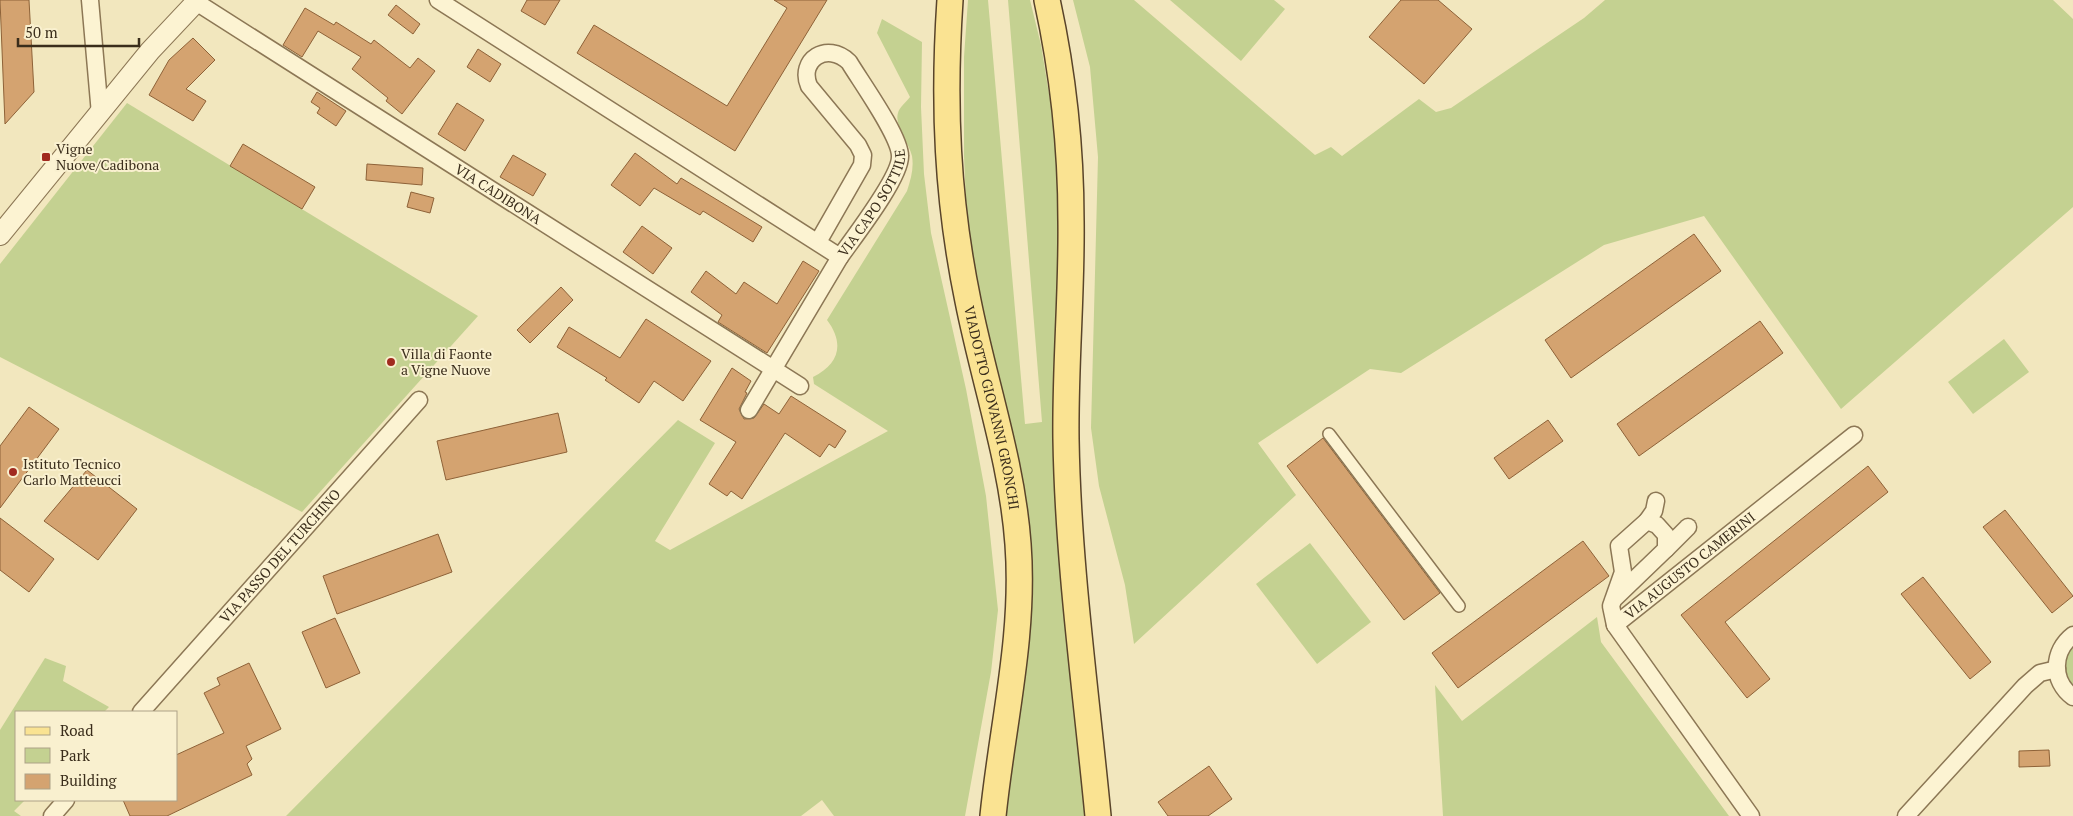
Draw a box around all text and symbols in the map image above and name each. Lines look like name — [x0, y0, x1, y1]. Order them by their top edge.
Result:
scale bar — [18, 15, 139, 47]
text: 50 m — [25, 22, 58, 42]
place label: Vigne Nuove/Cadibona — [56, 139, 159, 174]
street label: VIA CAPO SOTTILE — [833, 148, 909, 260]
marker: Vigne Nuove/Cadibona — [40, 151, 52, 163]
street label: VIA CADIBONA — [451, 159, 546, 228]
street label: VIADOTTO GIOVANNI GRONCHI — [960, 304, 1024, 511]
place label: Villa di Faonte a Vigne Nuove — [401, 344, 492, 379]
marker: Villa di Faonte a Vigne Nuove — [385, 356, 397, 368]
place label: Istituto Tecnico Carlo Matteucci — [23, 454, 122, 489]
marker: Istituto Tecnico Carlo Matteucci — [7, 466, 19, 478]
street label: VIA PASSO DEL TURCHINO — [215, 485, 344, 627]
street label: VIA AUGUSTO CAMERINI — [1620, 507, 1759, 623]
legend — [15, 711, 178, 801]
text: Road — [60, 720, 93, 740]
text: Park — [60, 745, 90, 765]
text: Building — [60, 770, 118, 790]

